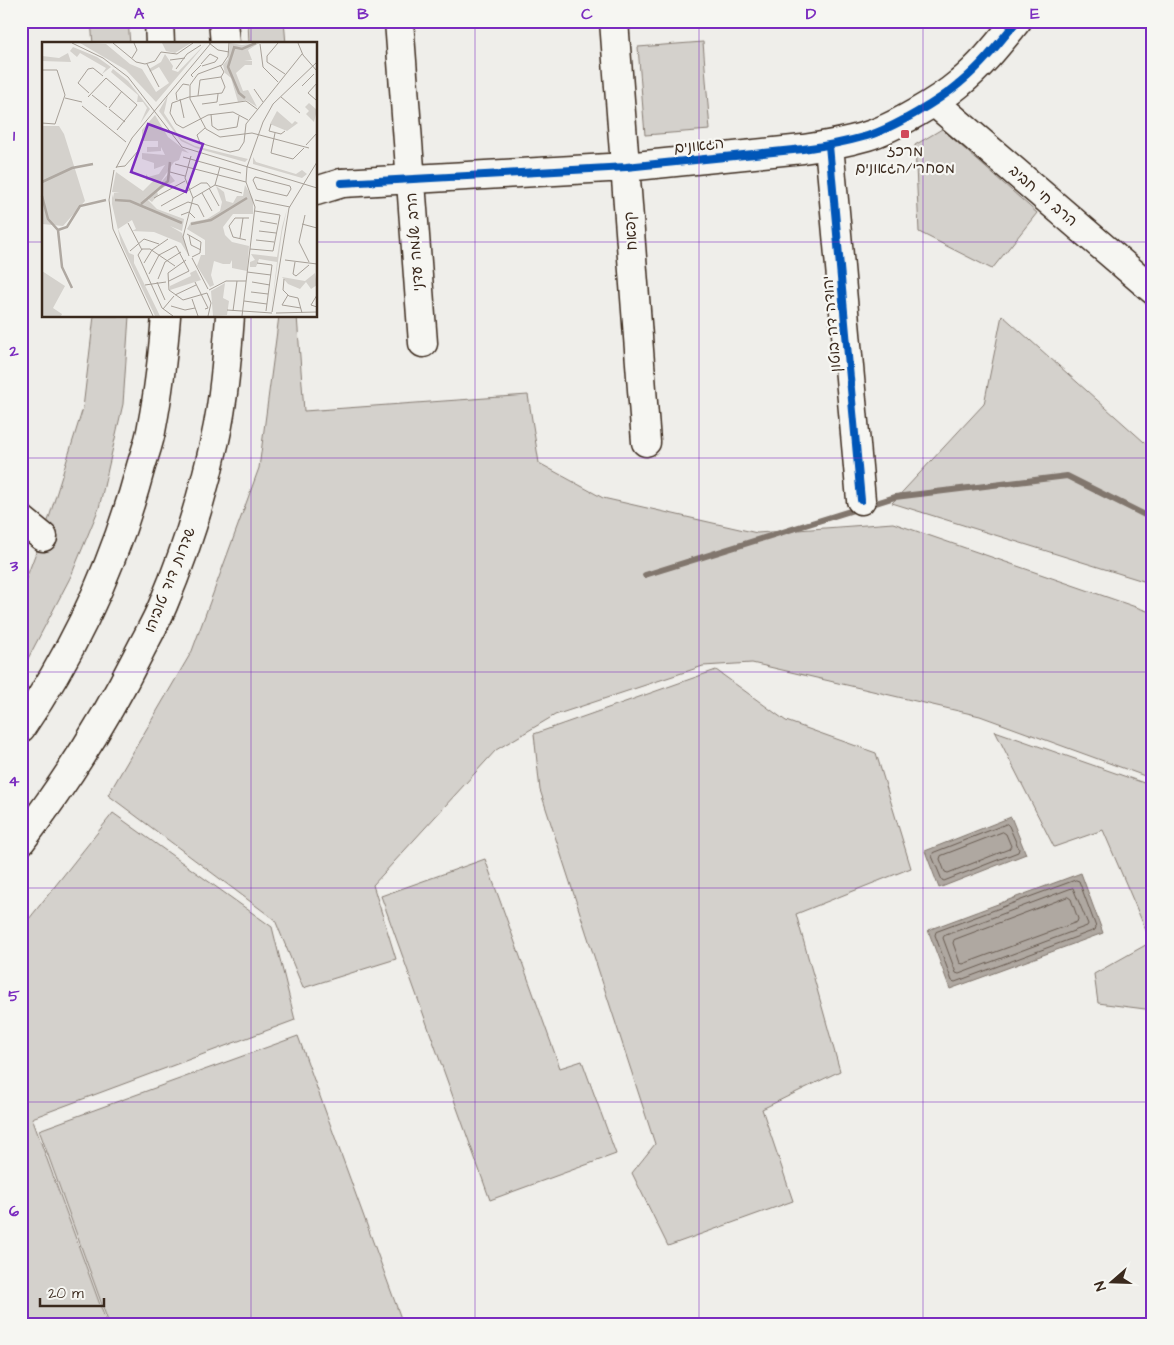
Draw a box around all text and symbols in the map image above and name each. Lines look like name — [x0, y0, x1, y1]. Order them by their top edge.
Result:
text: A — [134, 3, 145, 25]
text: B — [357, 3, 369, 25]
text: C — [581, 3, 593, 25]
text: D — [806, 3, 817, 25]
text: E — [1030, 3, 1040, 25]
inset map — [42, 42, 318, 318]
text: 1 — [13, 125, 16, 147]
marker: מרכז מסחרי/הגאונים — [899, 128, 911, 140]
street label: הגאונים — [673, 133, 725, 159]
place label: מרכז מסחרי/הגאונים — [855, 141, 955, 179]
street label: הרב חי חביב — [1004, 161, 1082, 231]
street label: הרב שלמה עדני — [401, 192, 429, 292]
street label: קפאח — [619, 211, 643, 251]
street label: יהודה דה בוטון — [817, 275, 847, 373]
text: 2 — [8, 340, 19, 362]
street label: שדרות דוד טוביהו — [139, 524, 201, 636]
text: 3 — [9, 555, 19, 577]
text: 4 — [9, 770, 20, 792]
text: 5 — [8, 985, 20, 1007]
text: 6 — [9, 1200, 19, 1222]
north arrow — [1086, 1258, 1136, 1308]
scale bar — [40, 1275, 104, 1307]
text: N — [1090, 1278, 1112, 1294]
text: 20 m — [48, 1283, 84, 1304]

